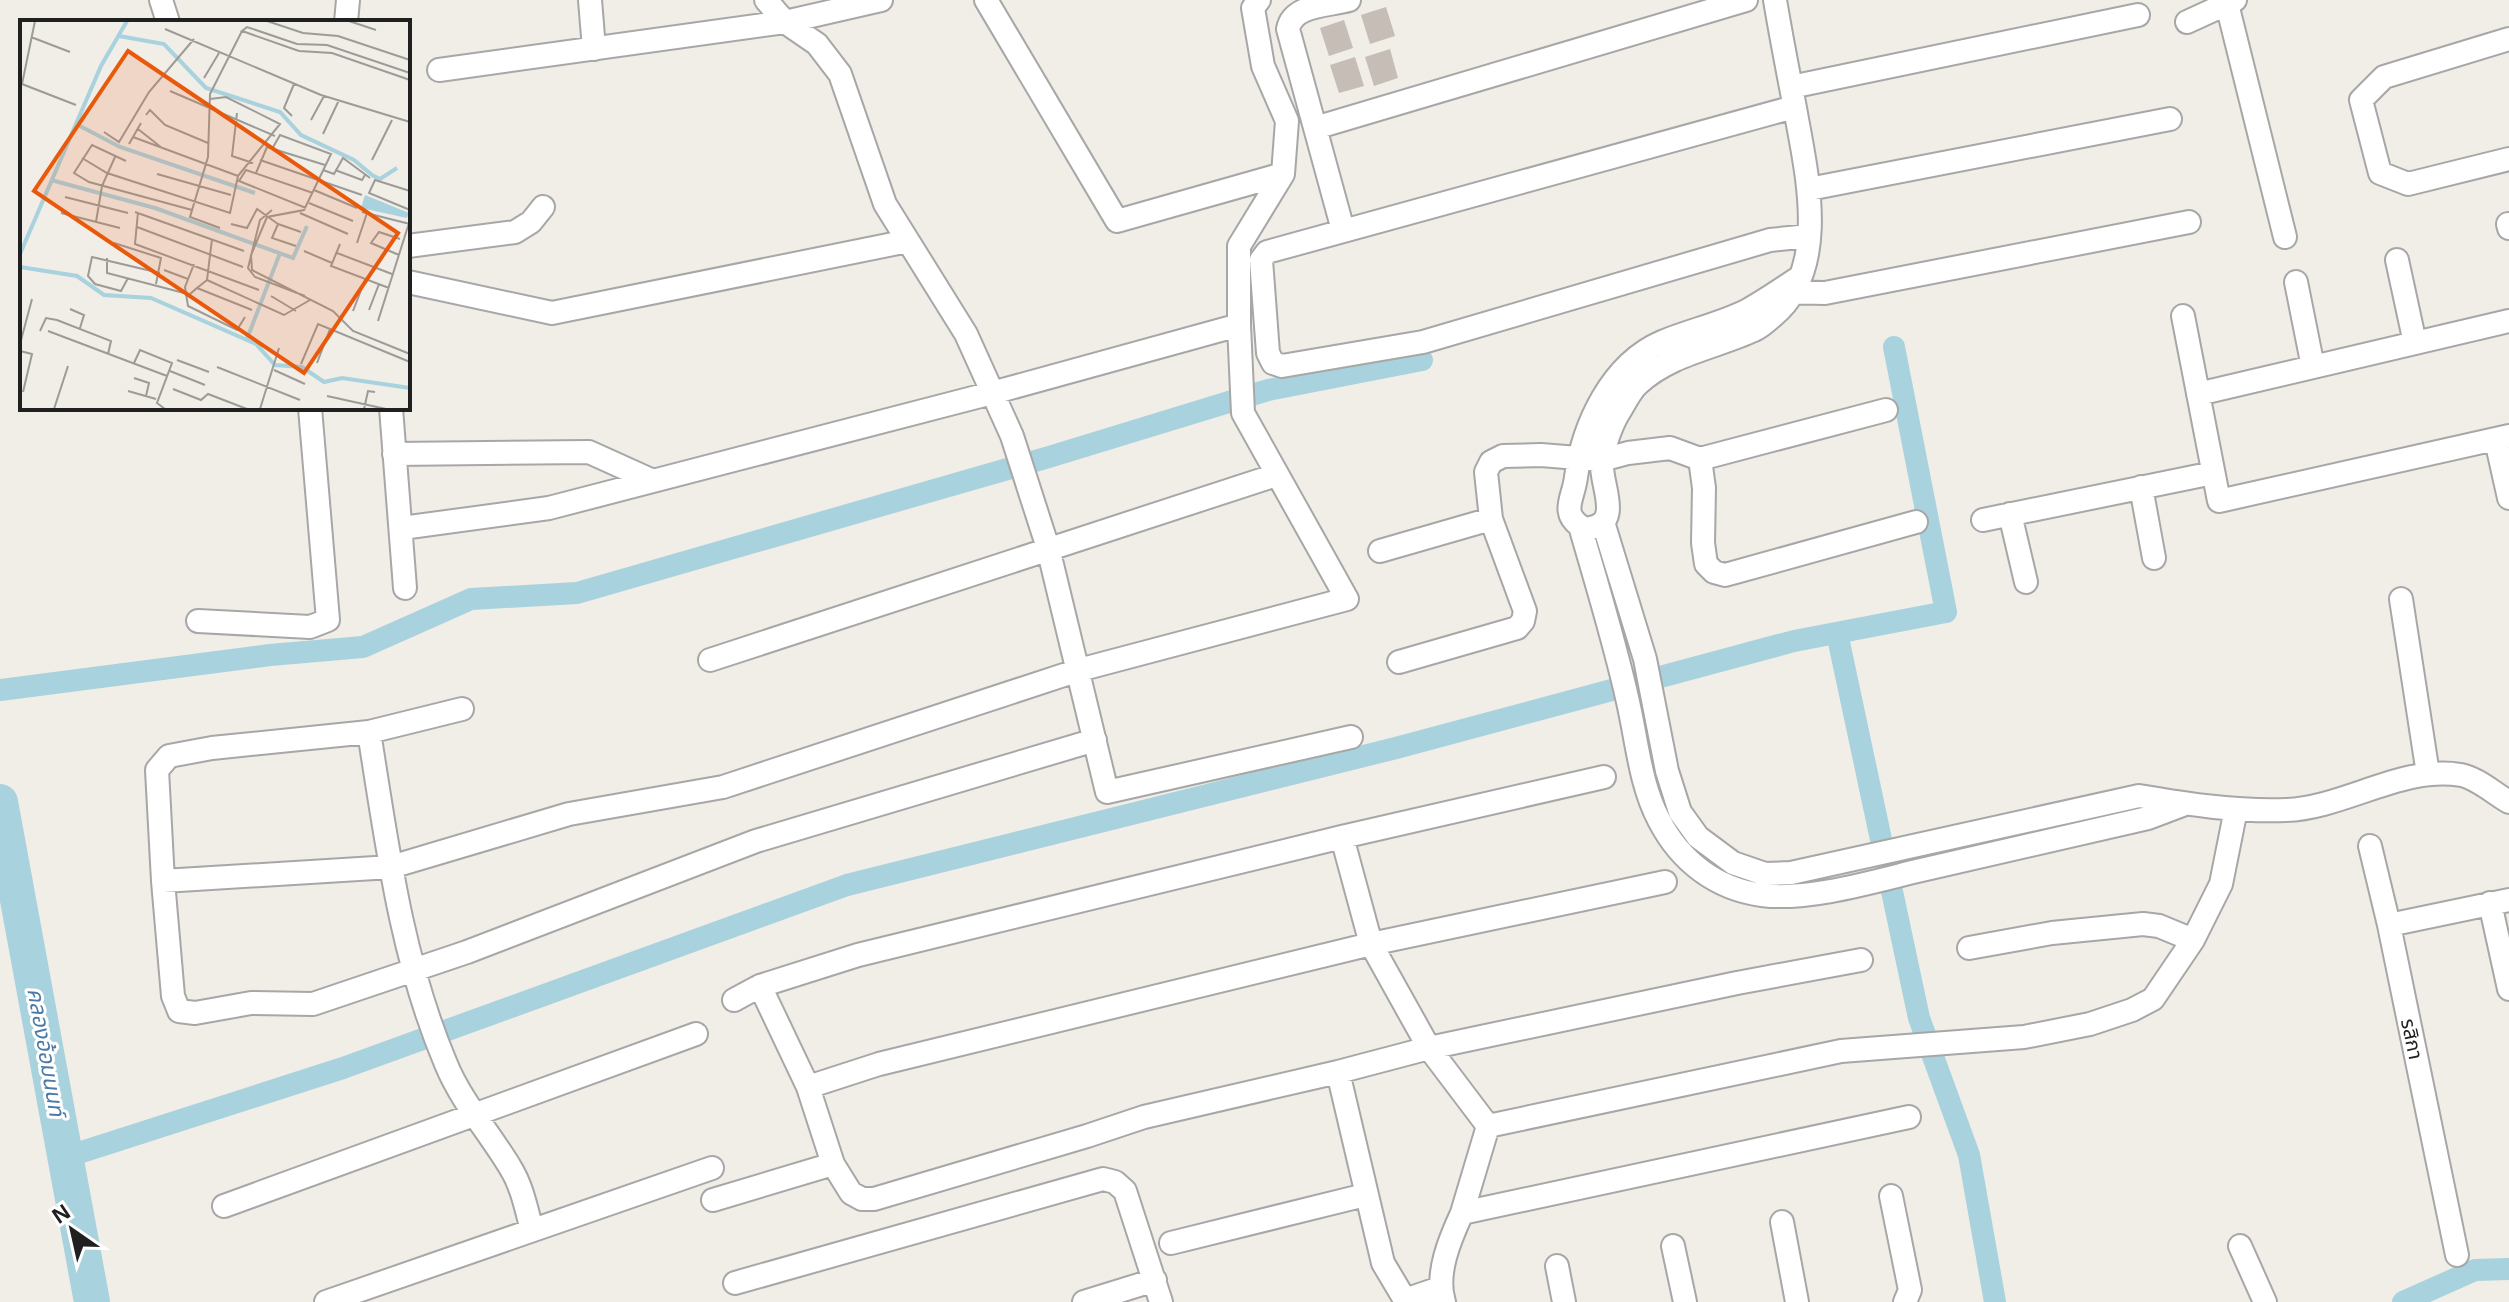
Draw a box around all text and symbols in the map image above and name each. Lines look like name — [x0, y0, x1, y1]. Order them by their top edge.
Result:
inset map — [20, 20, 410, 410]
water label: คลองอ้อมนนท์ — [22, 986, 70, 1122]
street label: รสิกา — [2397, 1017, 2427, 1061]
north arrow — [32, 1190, 112, 1270]
text: N — [48, 1199, 75, 1229]

